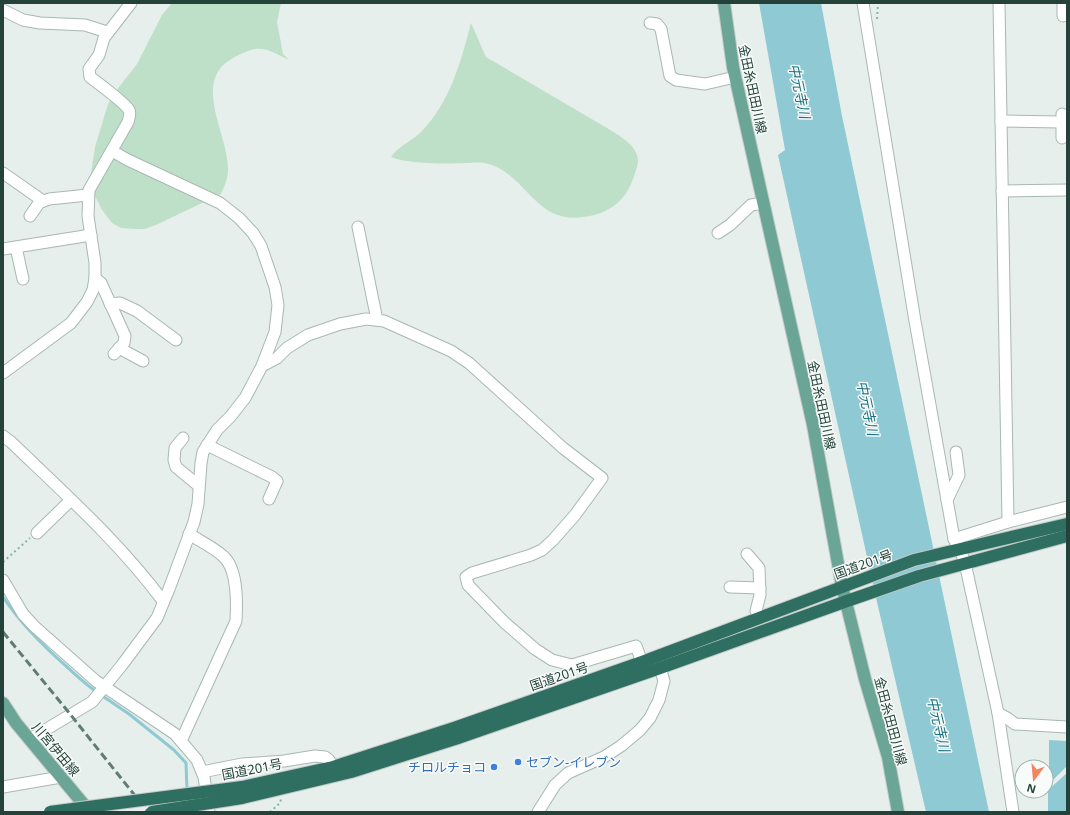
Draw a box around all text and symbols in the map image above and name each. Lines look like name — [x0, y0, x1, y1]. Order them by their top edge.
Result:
street label: 金田糸田田川線 — [735, 43, 771, 135]
water label: 中元寺川 — [785, 62, 816, 122]
street label: 金田糸田田川線 — [804, 359, 840, 451]
water label: 中元寺川 — [853, 379, 884, 439]
street label: 国道201号 — [831, 545, 895, 583]
street label: 国道201号 — [527, 658, 591, 694]
street label: 金田糸田田川線 — [871, 675, 911, 767]
water label: 中元寺川 — [923, 695, 955, 755]
street label: 川宮伊田線 — [28, 718, 84, 780]
place label: セブン-イレブン — [526, 753, 621, 771]
street label: 国道201号 — [220, 754, 284, 784]
marker: セブン-イレブン — [513, 757, 523, 767]
place label: チロルチョコ — [408, 758, 486, 776]
north arrow — [1014, 759, 1054, 799]
marker: チロルチョコ — [489, 762, 499, 772]
text: N — [1025, 781, 1037, 798]

